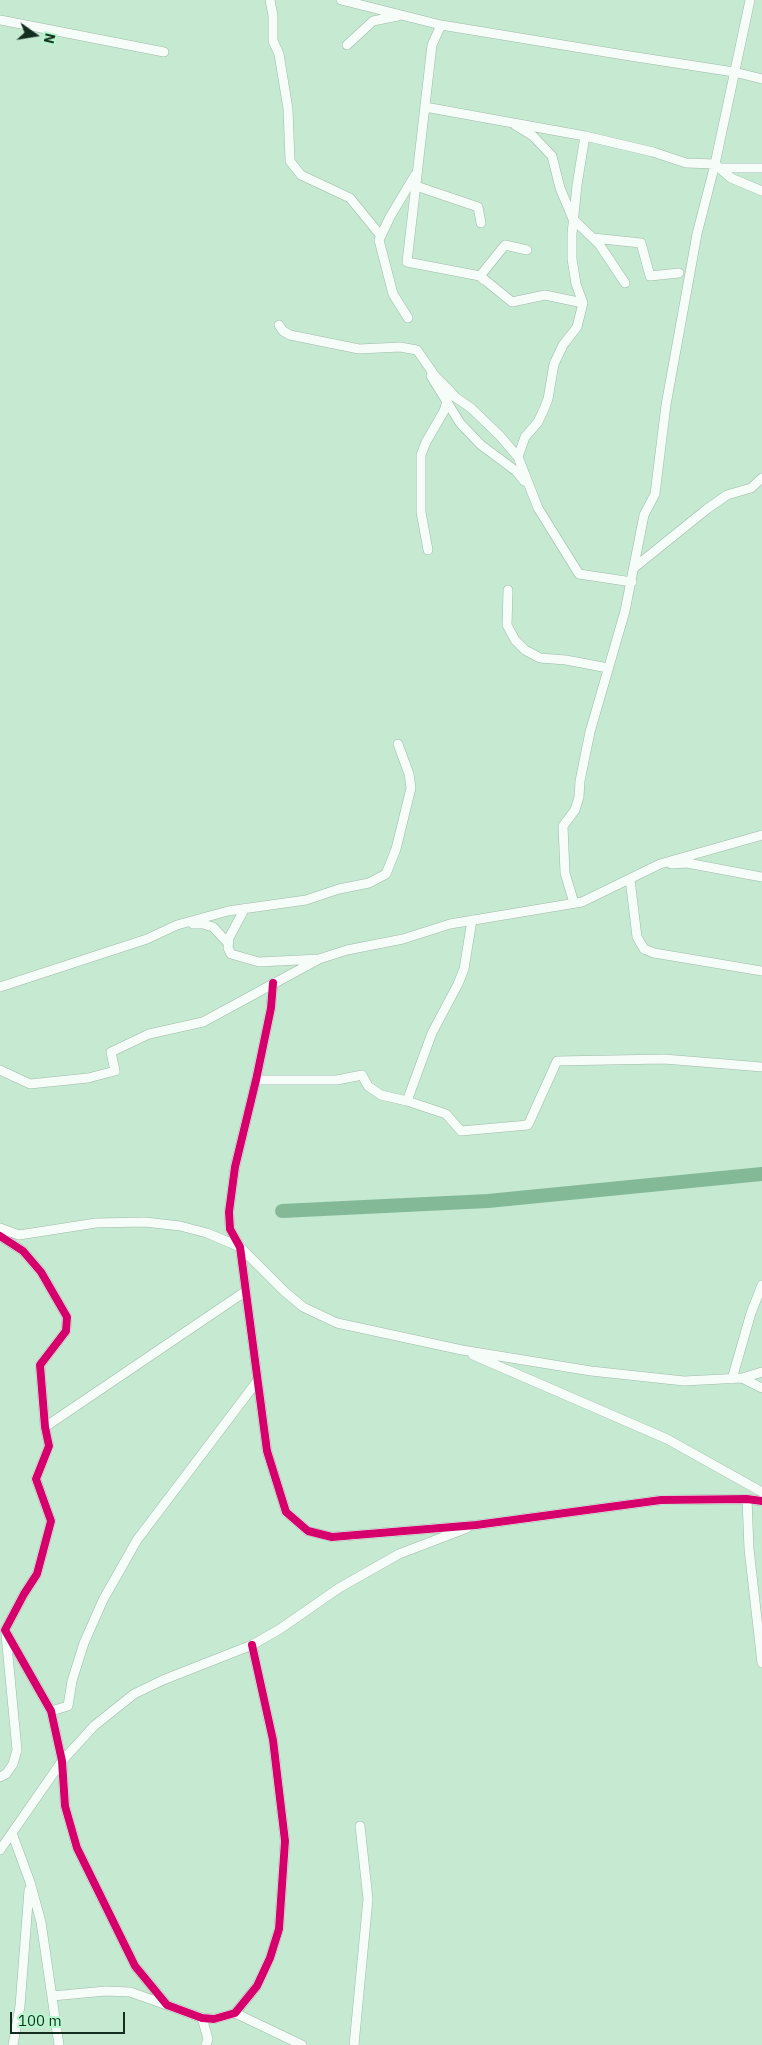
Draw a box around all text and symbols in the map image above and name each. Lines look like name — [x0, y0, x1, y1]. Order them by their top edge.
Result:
north arrow — [10, 10, 60, 60]
text: N — [40, 31, 60, 45]
scale bar — [12, 2002, 128, 2034]
text: 100 m — [18, 2011, 62, 2030]

